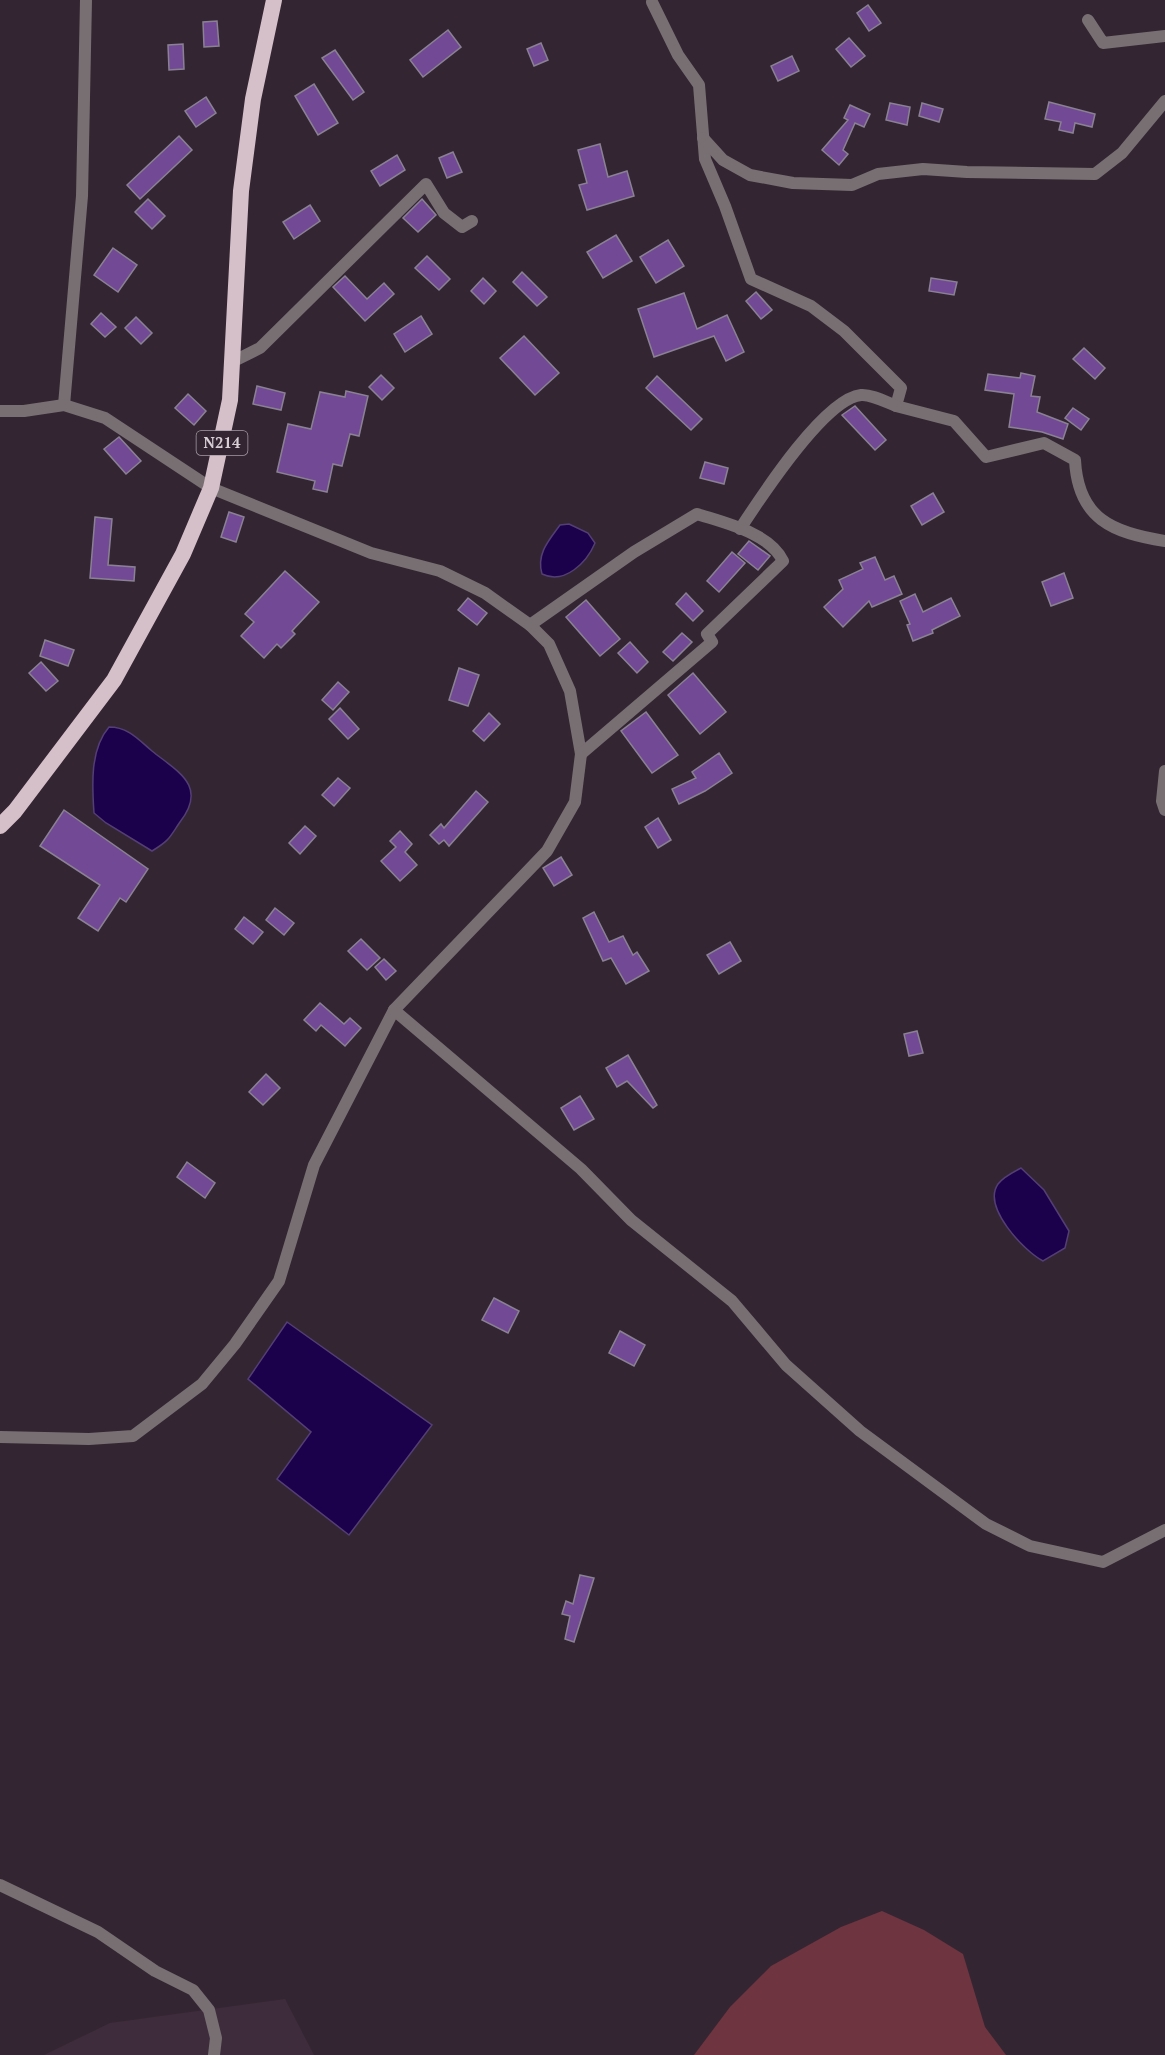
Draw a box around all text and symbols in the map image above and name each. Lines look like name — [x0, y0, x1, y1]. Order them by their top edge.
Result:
road number: N214 — [196, 431, 248, 455]

